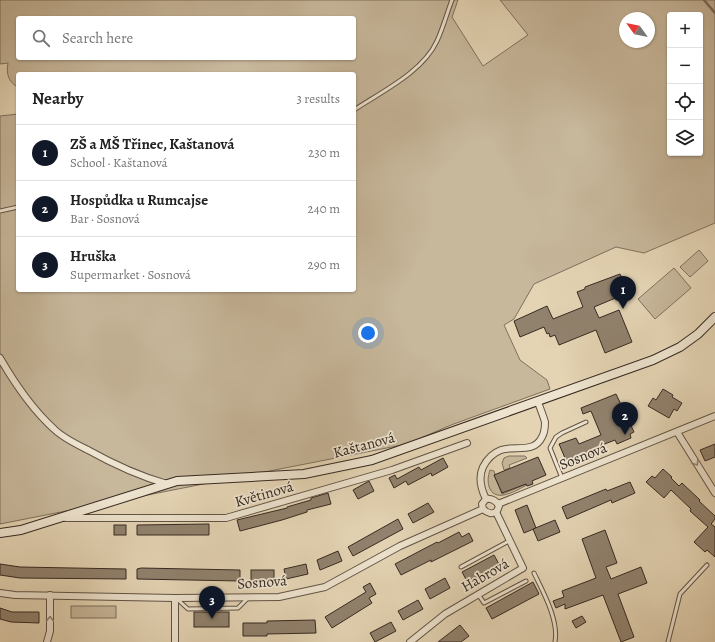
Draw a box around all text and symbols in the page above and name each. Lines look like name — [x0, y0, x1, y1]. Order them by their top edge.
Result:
north arrow — [619, 12, 655, 48]
map controls — [667, 12, 703, 156]
button: + — [667, 12, 703, 48]
search box — [16, 16, 356, 60]
icon: search — [30, 27, 52, 49]
text: Search here — [62, 28, 133, 48]
button: − — [667, 48, 703, 84]
button: locate — [667, 84, 703, 120]
text: Nearby — [32, 87, 83, 110]
text: 3 results — [296, 90, 340, 107]
button: layers — [667, 120, 703, 156]
text: ZŠ a MŠ Třinec, Kaštanová — [70, 134, 235, 154]
text: 1 — [43, 144, 47, 161]
text: 230 m — [308, 144, 340, 161]
text: School · Kaštanová — [70, 154, 168, 171]
text: Hospůdka u Rumcajse — [70, 190, 208, 210]
text: 2 — [42, 200, 48, 217]
text: 240 m — [308, 200, 340, 217]
text: Bar · Sosnová — [70, 210, 140, 227]
text: Hruška — [70, 246, 116, 266]
text: 3 — [42, 256, 48, 273]
text: 290 m — [308, 256, 340, 273]
text: Supermarket · Sosnová — [70, 266, 191, 283]
pin: 1 — [610, 276, 636, 309]
your location — [358, 323, 378, 343]
pin: 2 — [612, 402, 638, 435]
street label: Kaštanová — [331, 427, 397, 463]
street label: Sosnová — [556, 437, 610, 475]
one-way arrow — [691, 459, 699, 466]
street label: Květinová — [232, 476, 296, 512]
street label: Habrová — [458, 553, 512, 597]
street label: Sosnová — [236, 570, 288, 594]
pin: 3 — [199, 586, 225, 619]
one-way arrow — [46, 616, 54, 622]

